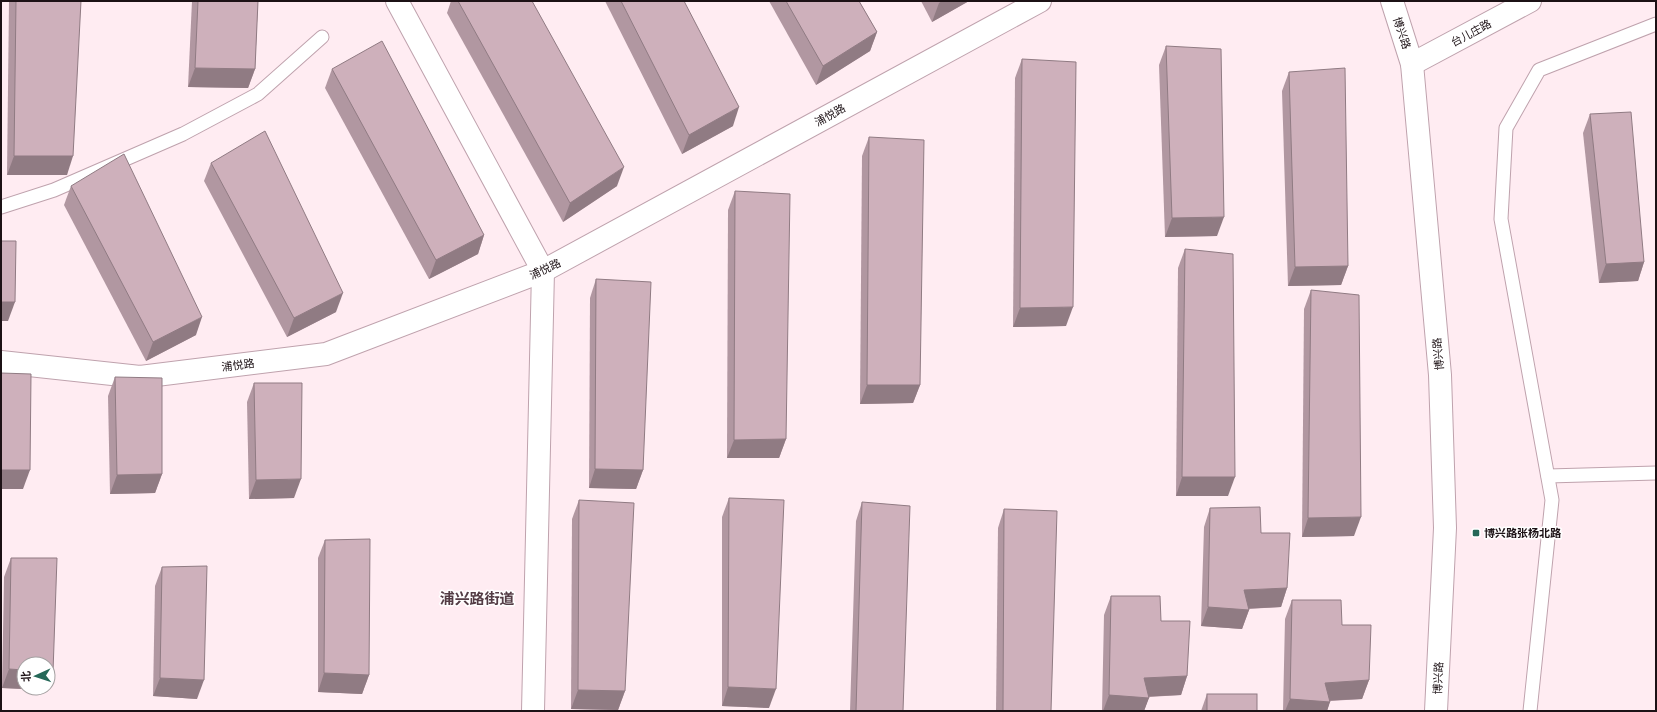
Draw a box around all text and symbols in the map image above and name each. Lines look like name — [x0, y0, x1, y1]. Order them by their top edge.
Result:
street label: 博兴路 — [1389, 15, 1413, 51]
street label: 台儿庄路 — [1449, 17, 1494, 50]
street label: 浦悦路 — [813, 102, 848, 130]
street label: 浦悦路 — [528, 257, 563, 283]
street label: 博兴路 — [1431, 337, 1447, 371]
street label: 浦悦路 — [221, 357, 255, 375]
place label: 博兴路张杨北路 — [1484, 527, 1562, 541]
marker: 博兴路张杨北路 — [1471, 528, 1481, 538]
district label: 浦兴路街道 — [439, 590, 515, 610]
north arrow — [16, 656, 56, 696]
street label: 博兴路 — [1431, 661, 1447, 695]
text: 北 — [20, 671, 34, 682]

